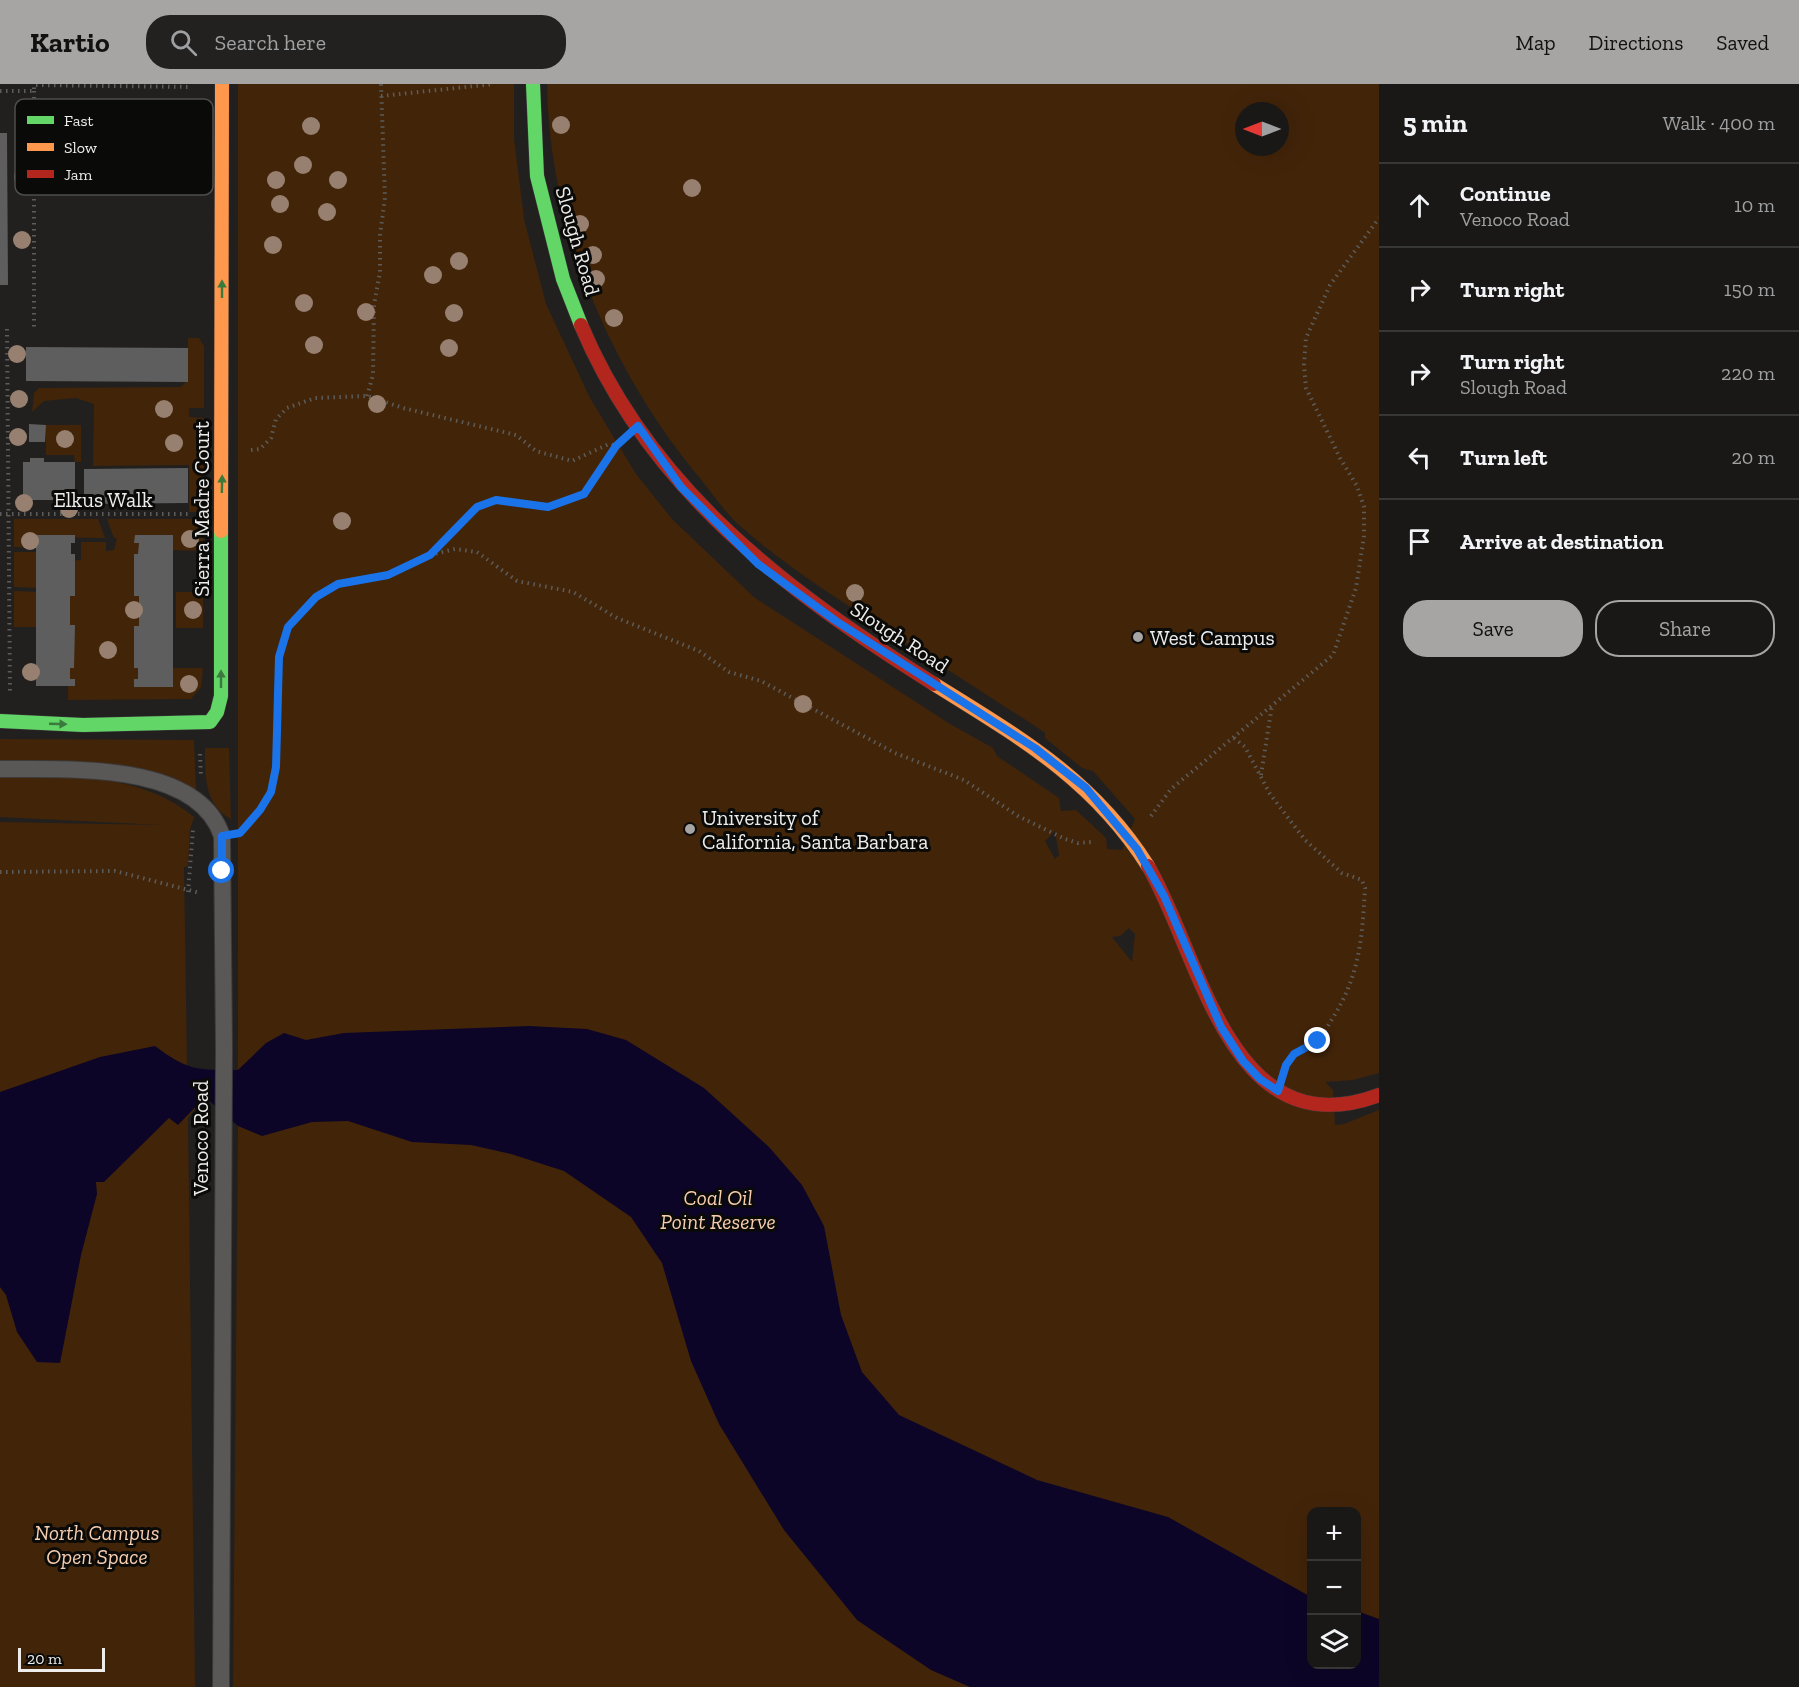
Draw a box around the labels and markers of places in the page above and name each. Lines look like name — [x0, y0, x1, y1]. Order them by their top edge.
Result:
place label: West Campus — [1150, 625, 1275, 650]
marker: West Campus — [1131, 630, 1145, 644]
place label: University of California, Santa Barbara — [702, 805, 928, 854]
marker: University of California, Santa Barbara — [683, 822, 697, 836]

